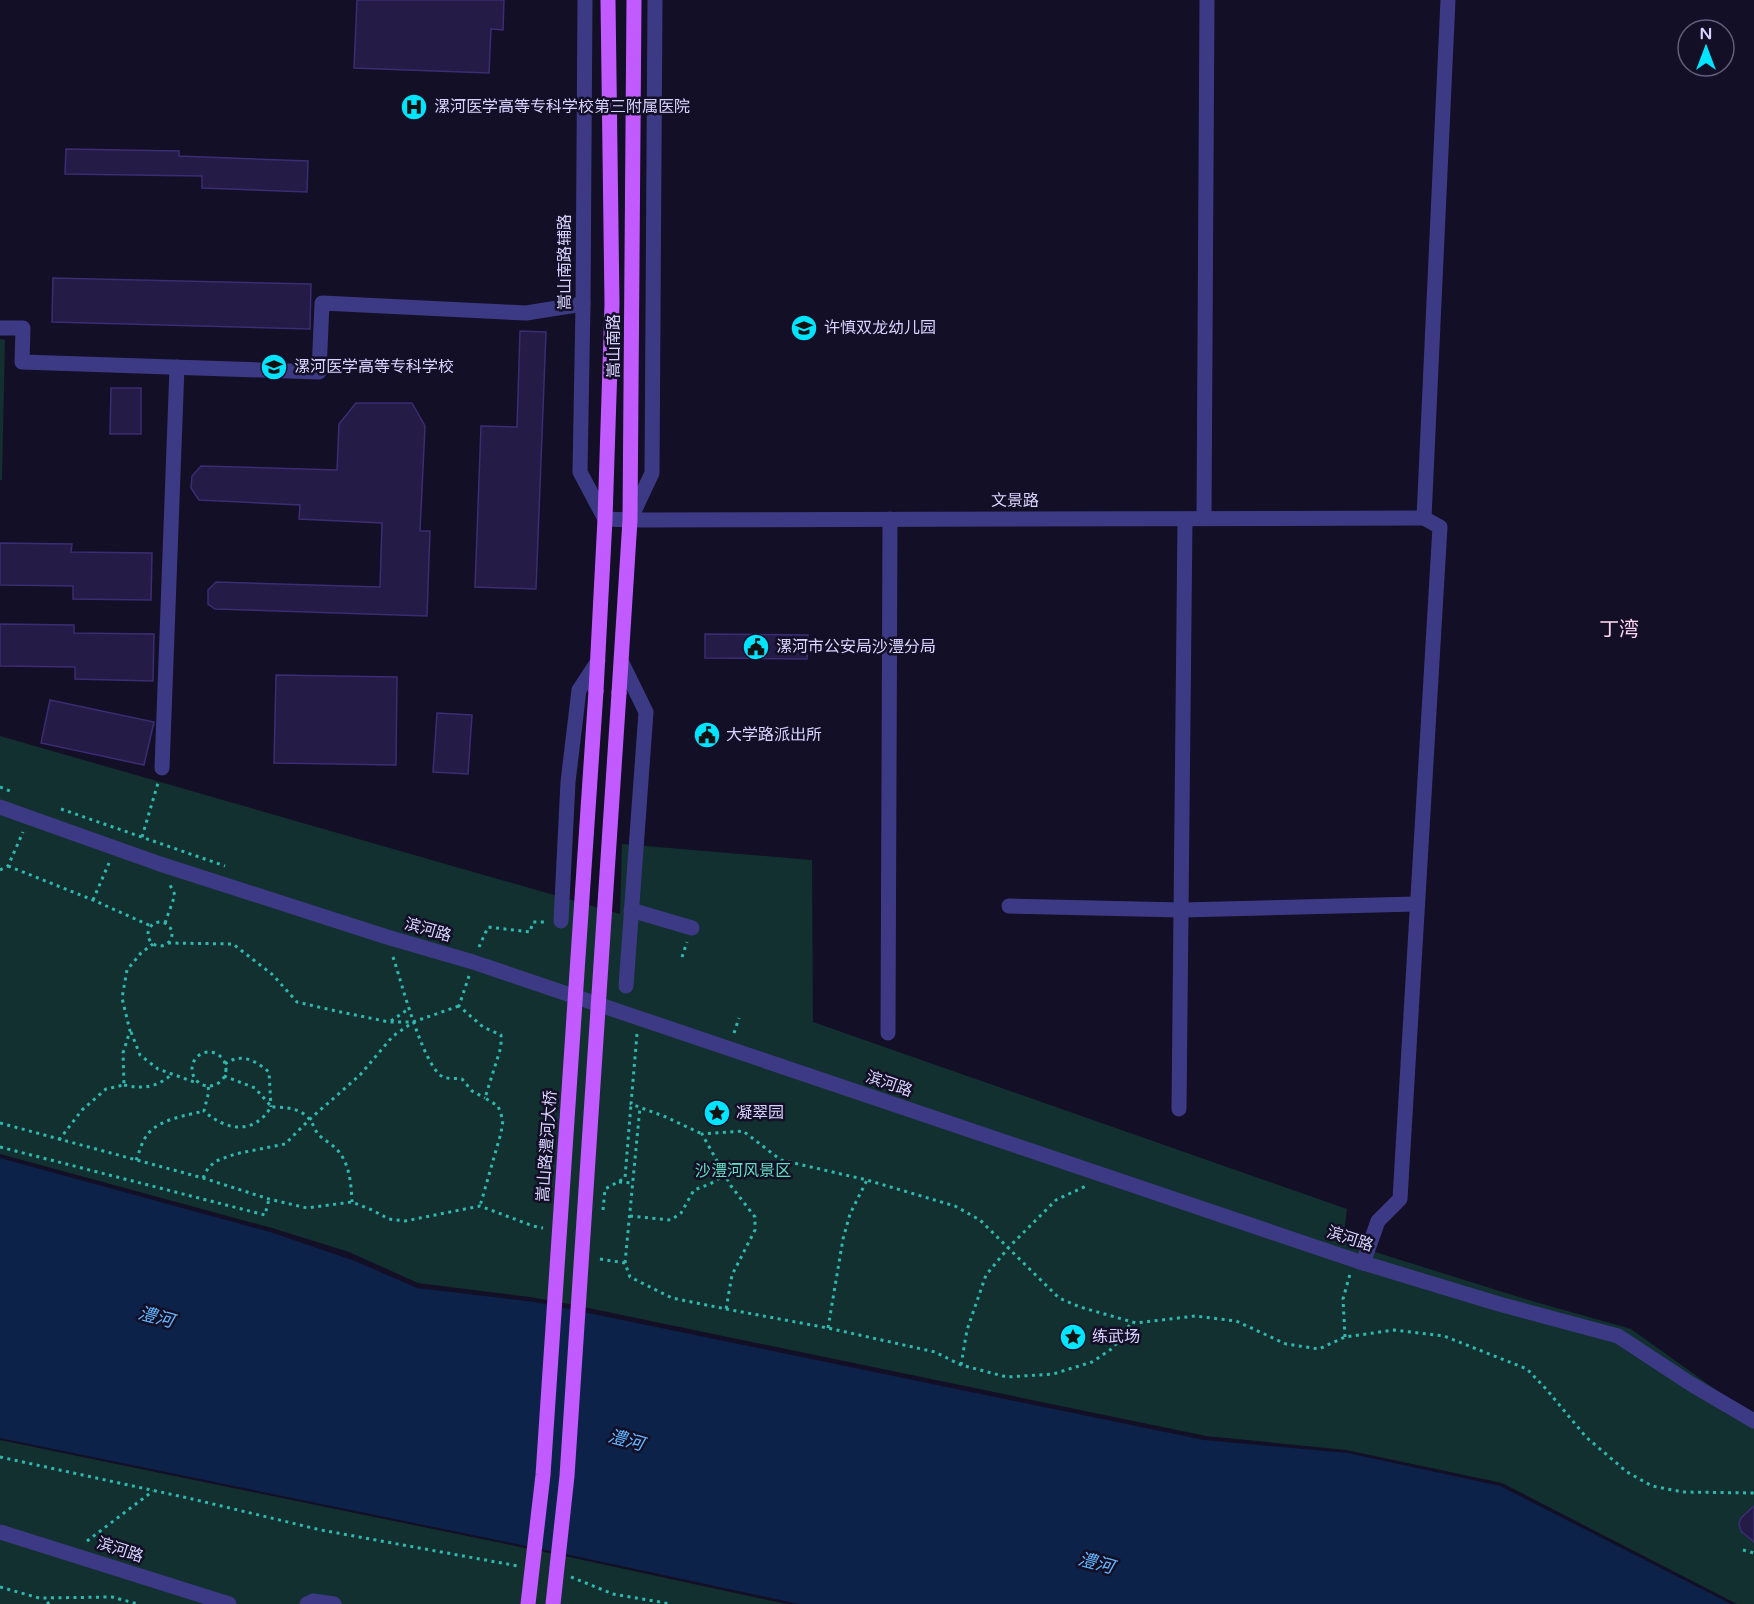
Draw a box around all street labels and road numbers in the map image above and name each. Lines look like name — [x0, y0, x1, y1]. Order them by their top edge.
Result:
street label: 嵩山南路辅路 — [555, 214, 575, 310]
street label: 嵩山南路 — [604, 314, 624, 378]
street label: 文景路 — [991, 491, 1039, 511]
street label: 滨河路 — [402, 914, 454, 946]
street label: 滨河路 — [863, 1067, 915, 1101]
street label: 嵩山路澧河大桥 — [533, 1089, 561, 1203]
street label: 滨河路 — [1324, 1222, 1376, 1256]
street label: 滨河路 — [94, 1533, 146, 1567]

